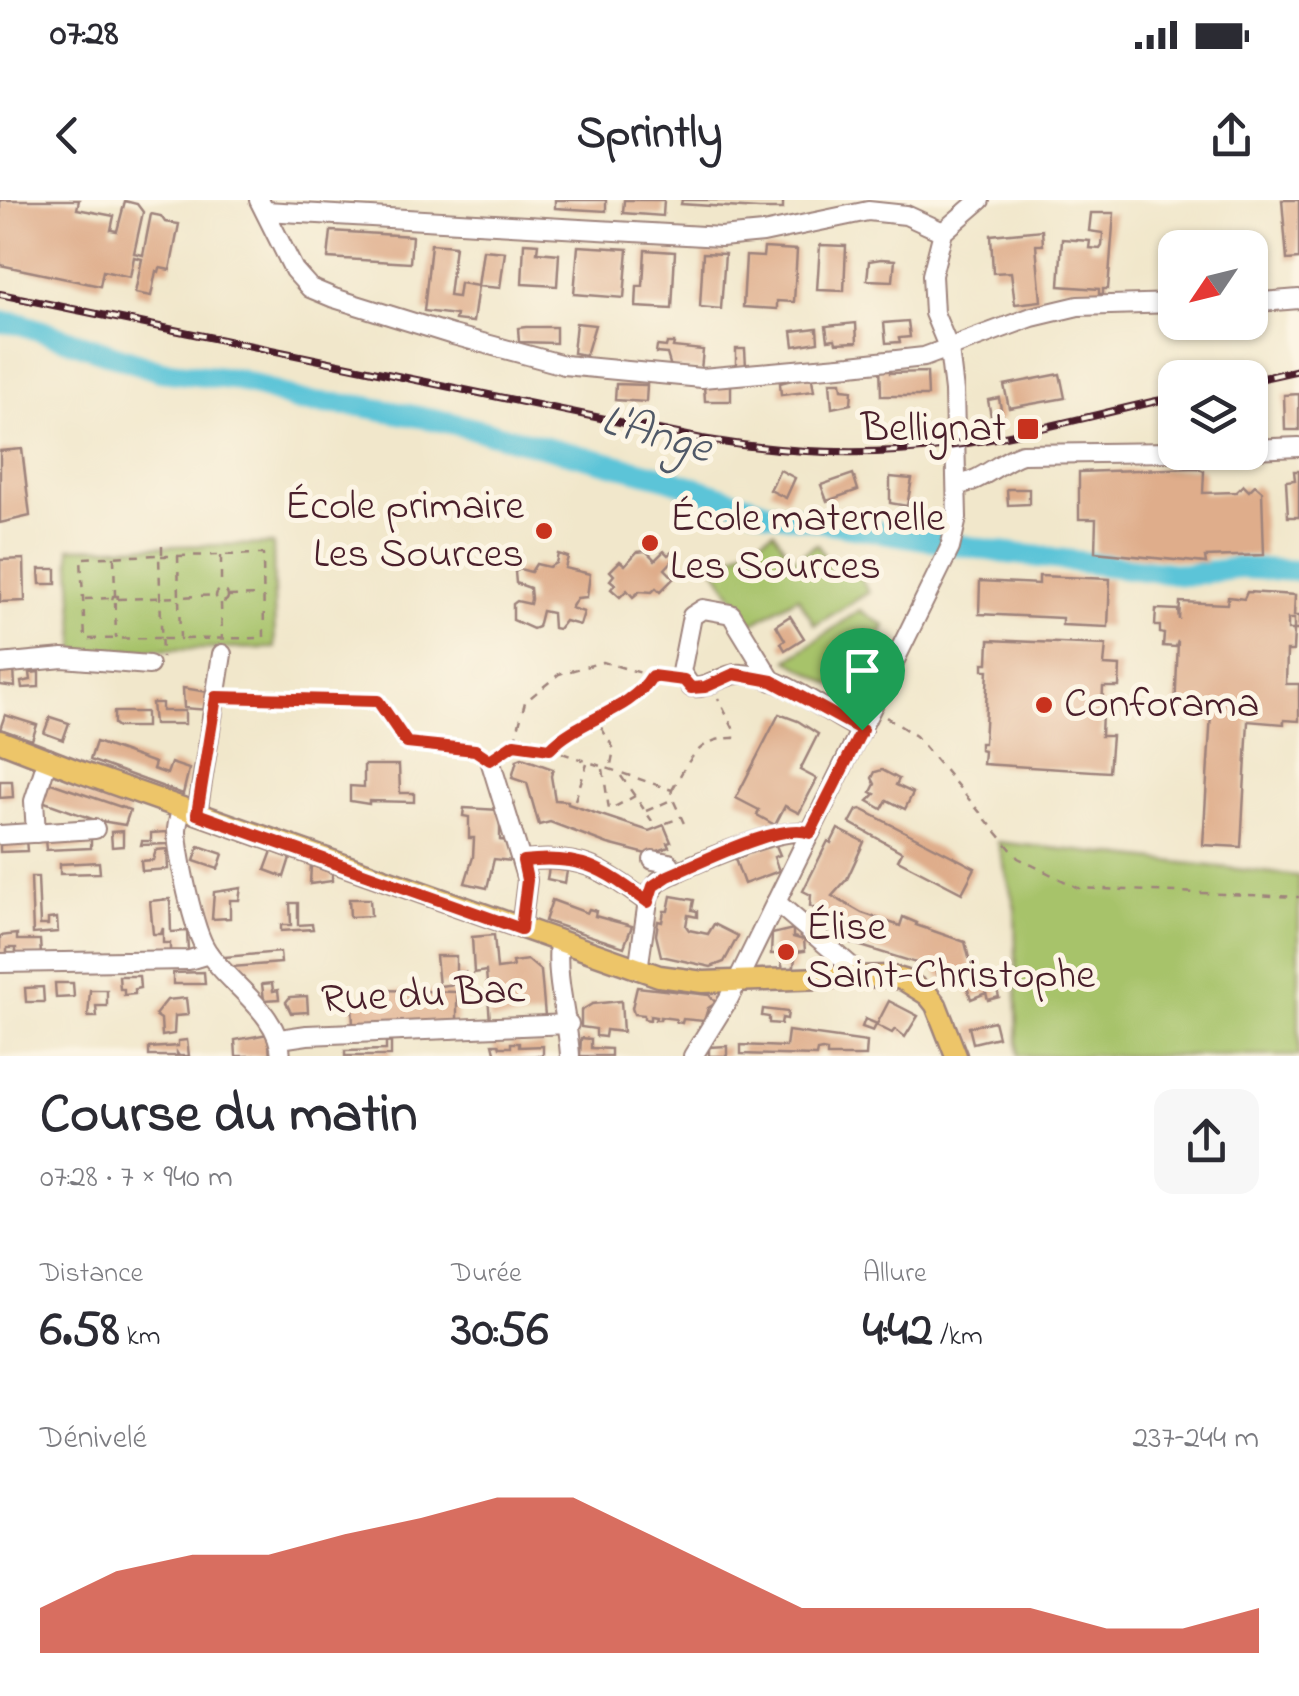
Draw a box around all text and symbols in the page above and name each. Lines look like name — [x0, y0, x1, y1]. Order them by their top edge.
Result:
text: 07:28 — [50, 7, 118, 63]
text: Sprintly — [577, 102, 722, 168]
icon: back — [40, 108, 95, 163]
icon: share — [1204, 108, 1259, 163]
north arrow — [1158, 230, 1268, 340]
map controls — [1158, 230, 1268, 470]
button: layers — [1158, 360, 1268, 470]
water label: L'Ange — [593, 389, 721, 484]
place label: Bellignat — [860, 399, 1006, 460]
marker: Bellignat — [1015, 416, 1041, 442]
place label: École primaire Les Sources — [285, 477, 524, 586]
place label: École maternelle Les Sources — [670, 489, 945, 598]
marker: École primaire Les Sources — [533, 520, 555, 542]
marker: École maternelle Les Sources — [639, 532, 661, 554]
pin — [820, 628, 905, 731]
icon: arrive — [835, 643, 890, 698]
place label: Conforama — [1064, 675, 1259, 736]
marker: Conforama — [1033, 694, 1055, 716]
place label: Élise Saint-Christophe — [806, 898, 1095, 1007]
marker: Élise Saint-Christophe — [775, 941, 797, 963]
street label: Rue du Bac — [320, 960, 527, 1032]
text: Course du matin — [40, 1077, 417, 1157]
button: share — [1154, 1089, 1259, 1194]
text: 07:28 · 7 × 940 m — [40, 1155, 233, 1202]
text: Distance — [40, 1254, 143, 1295]
text: Durée — [451, 1254, 522, 1295]
text: Allure — [863, 1254, 926, 1295]
text: 6.58 — [40, 1295, 120, 1368]
text: 30:56 — [451, 1295, 548, 1368]
text: 4:42 — [863, 1295, 933, 1368]
text: km — [120, 1317, 161, 1358]
text: /km — [933, 1317, 983, 1358]
text: Dénivelé — [40, 1416, 147, 1463]
text: 237–244 m — [1132, 1416, 1259, 1463]

